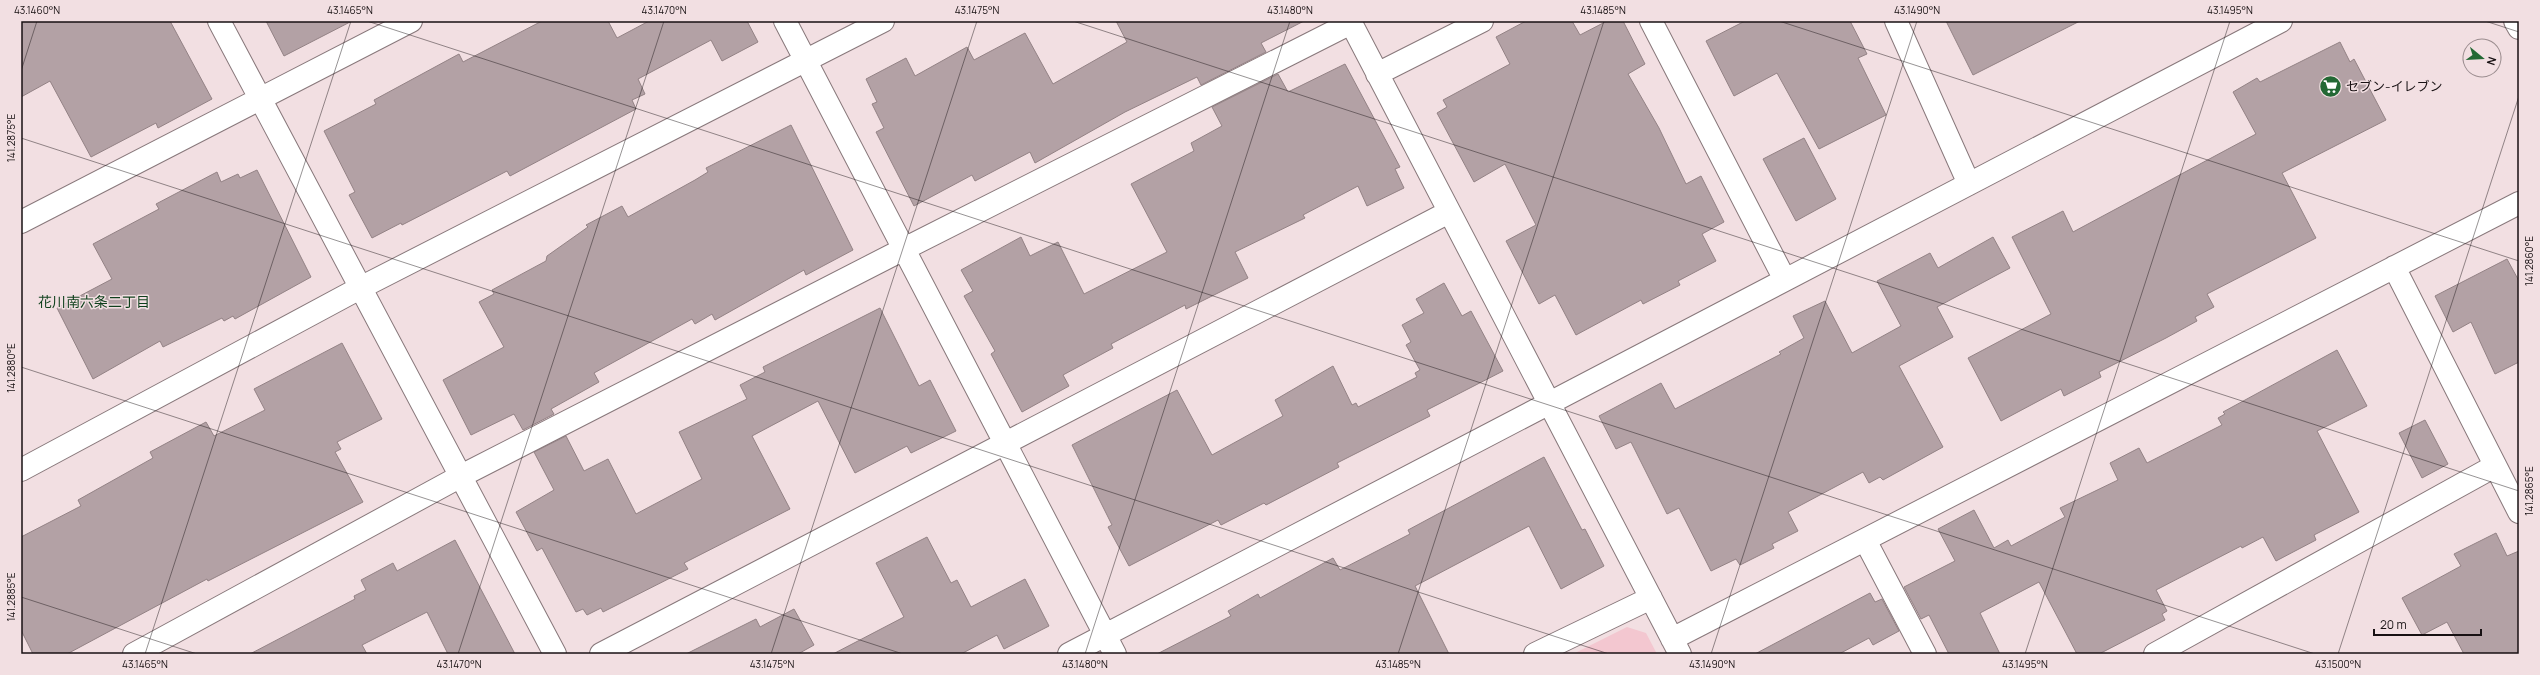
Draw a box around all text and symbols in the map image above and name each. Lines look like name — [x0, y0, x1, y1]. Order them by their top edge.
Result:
text: 43.1460°N — [14, 3, 60, 17]
text: 43.1465°N — [327, 3, 373, 17]
text: 43.1470°N — [641, 3, 687, 17]
text: 43.1475°N — [955, 3, 999, 17]
text: 43.1480°N — [1267, 3, 1313, 17]
text: 43.1485°N — [1580, 3, 1626, 17]
text: 43.1490°N — [1894, 3, 1940, 17]
text: 43.1495°N — [2207, 3, 2253, 17]
north arrow — [2462, 38, 2502, 78]
text: N — [2484, 55, 2500, 67]
supermarket icon: セブン-イレブン — [2318, 73, 2344, 99]
place label: セブン-イレブン — [2346, 77, 2442, 95]
text: 141.2875°E — [4, 114, 18, 162]
text: 141.2860°E — [2522, 236, 2536, 286]
district label: 花川南六条二丁目 — [38, 292, 150, 311]
text: 141.2880°E — [4, 343, 18, 393]
text: 141.2865°E — [2522, 466, 2536, 516]
text: 141.2885°E — [4, 572, 18, 622]
scale bar — [2374, 611, 2481, 637]
text: 20 m — [2380, 616, 2407, 633]
text: 43.1465°N — [122, 657, 168, 671]
text: 43.1470°N — [436, 657, 482, 671]
text: 43.1475°N — [750, 657, 794, 671]
text: 43.1480°N — [1062, 657, 1108, 671]
text: 43.1485°N — [1375, 657, 1421, 671]
text: 43.1490°N — [1689, 657, 1735, 671]
text: 43.1495°N — [2002, 657, 2048, 671]
text: 43.1500°N — [2315, 657, 2361, 671]

